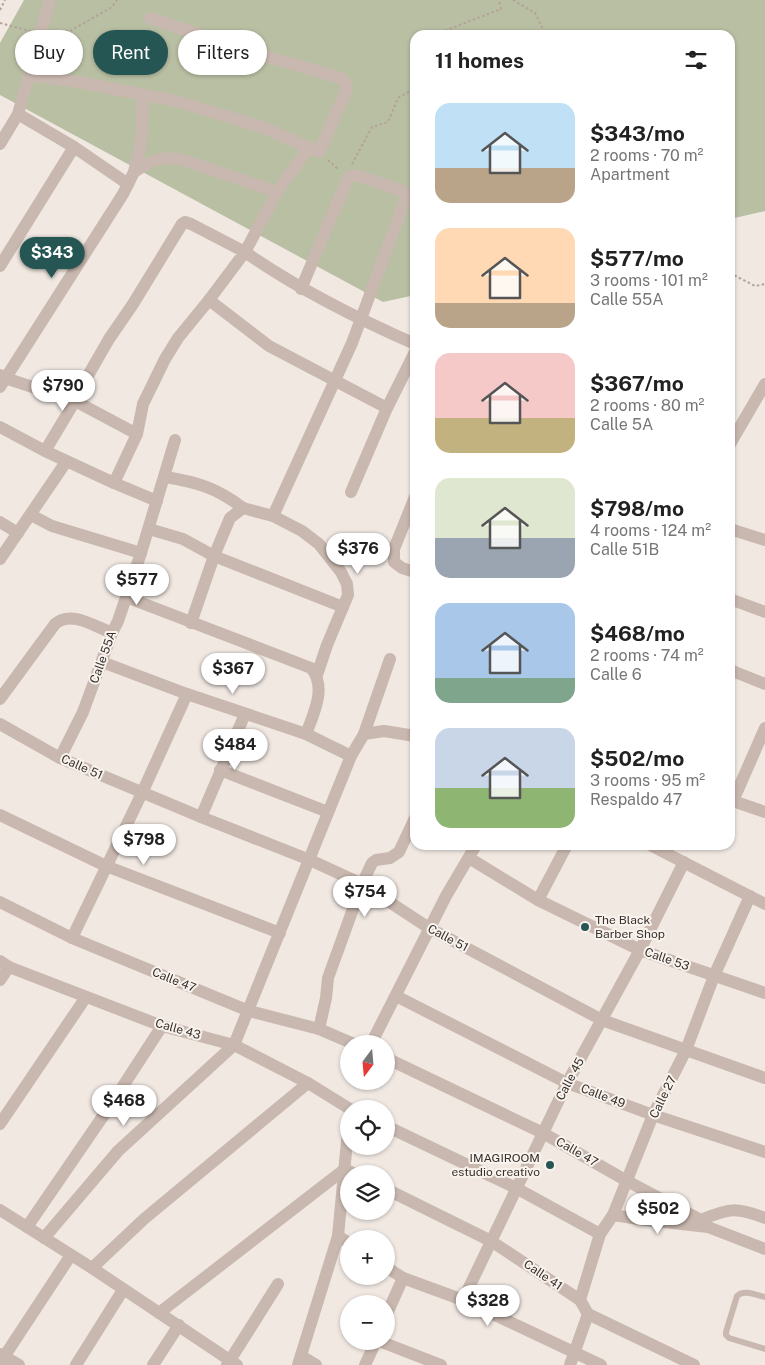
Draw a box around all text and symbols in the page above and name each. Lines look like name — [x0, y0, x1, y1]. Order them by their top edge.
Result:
chip: Buy — [15, 30, 83, 75]
chip: Rent — [93, 30, 168, 75]
chip: Filters — [178, 30, 267, 75]
icon: filters — [682, 46, 710, 74]
text: 11 homes — [435, 48, 524, 73]
text: $343/mo — [590, 121, 685, 146]
icon: home — [475, 123, 535, 183]
text: 2 rooms · 70 m² — [590, 146, 703, 165]
text: Apartment — [590, 165, 670, 184]
pin: $343 — [22, 236, 82, 279]
text: $343 — [31, 243, 73, 262]
text: $577/mo — [590, 246, 684, 271]
icon: home — [475, 248, 535, 308]
text: 3 rooms · 101 m² — [590, 271, 708, 290]
text: Calle 55A — [590, 290, 664, 309]
pin: $790 — [33, 370, 93, 412]
text: $367/mo — [590, 371, 684, 396]
icon: home — [475, 373, 535, 433]
text: $790 — [42, 376, 84, 395]
text: 2 rooms · 80 m² — [590, 396, 704, 415]
text: Calle 5A — [590, 415, 653, 434]
text: $798/mo — [590, 496, 684, 521]
icon: home — [475, 498, 535, 558]
text: 4 rooms · 124 m² — [590, 521, 711, 540]
pin: $376 — [328, 532, 388, 575]
text: $376 — [337, 539, 379, 558]
text: Calle 51B — [590, 540, 659, 559]
pin: $577 — [107, 564, 167, 606]
text: $577 — [116, 570, 158, 589]
text: $468/mo — [590, 621, 685, 646]
icon: home — [475, 623, 535, 683]
street label: Calle 55A — [87, 628, 119, 685]
text: 2 rooms · 74 m² — [590, 646, 704, 665]
pin: $367 — [203, 652, 263, 695]
text: $367 — [212, 659, 254, 678]
text: Calle 6 — [590, 665, 642, 684]
pin: $484 — [205, 728, 265, 771]
text: $484 — [214, 735, 256, 754]
text: $502/mo — [590, 746, 684, 771]
icon: home — [475, 748, 535, 808]
street label: Calle 51 — [59, 752, 105, 782]
text: 3 rooms · 95 m² — [590, 771, 705, 790]
text: Respaldo 47 — [590, 790, 682, 809]
pin: $798 — [114, 824, 174, 866]
text: $798 — [123, 830, 165, 849]
pin: $754 — [335, 876, 395, 918]
text: $754 — [344, 882, 386, 901]
place label: The Black Barber Shop — [595, 913, 665, 941]
marker: The Black Barber Shop — [579, 921, 591, 933]
street label: Calle 51 — [425, 922, 471, 954]
street label: Calle 53 — [643, 945, 691, 973]
street label: Calle 47 — [150, 965, 198, 995]
street label: Calle 43 — [154, 1016, 202, 1042]
north arrow — [340, 1035, 395, 1090]
map controls — [340, 1035, 395, 1350]
street label: Calle 45 — [553, 1055, 587, 1103]
street label: Calle 27 — [647, 1073, 679, 1121]
street label: Calle 49 — [579, 1081, 627, 1111]
pin: $468 — [94, 1084, 154, 1127]
text: $468 — [103, 1091, 145, 1110]
button: locate — [340, 1100, 395, 1155]
street label: Calle 47 — [554, 1134, 600, 1170]
place label: IMAGIROOM estudio creativo — [452, 1151, 540, 1179]
marker: IMAGIROOM estudio creativo — [544, 1159, 556, 1171]
button: layers — [340, 1165, 395, 1220]
pin: $502 — [628, 1192, 688, 1235]
text: $502 — [637, 1199, 679, 1218]
button: + — [340, 1230, 395, 1285]
street label: Calle 41 — [521, 1257, 565, 1293]
pin: $328 — [458, 1284, 518, 1327]
text: $328 — [467, 1291, 509, 1310]
button: − — [340, 1295, 395, 1350]

